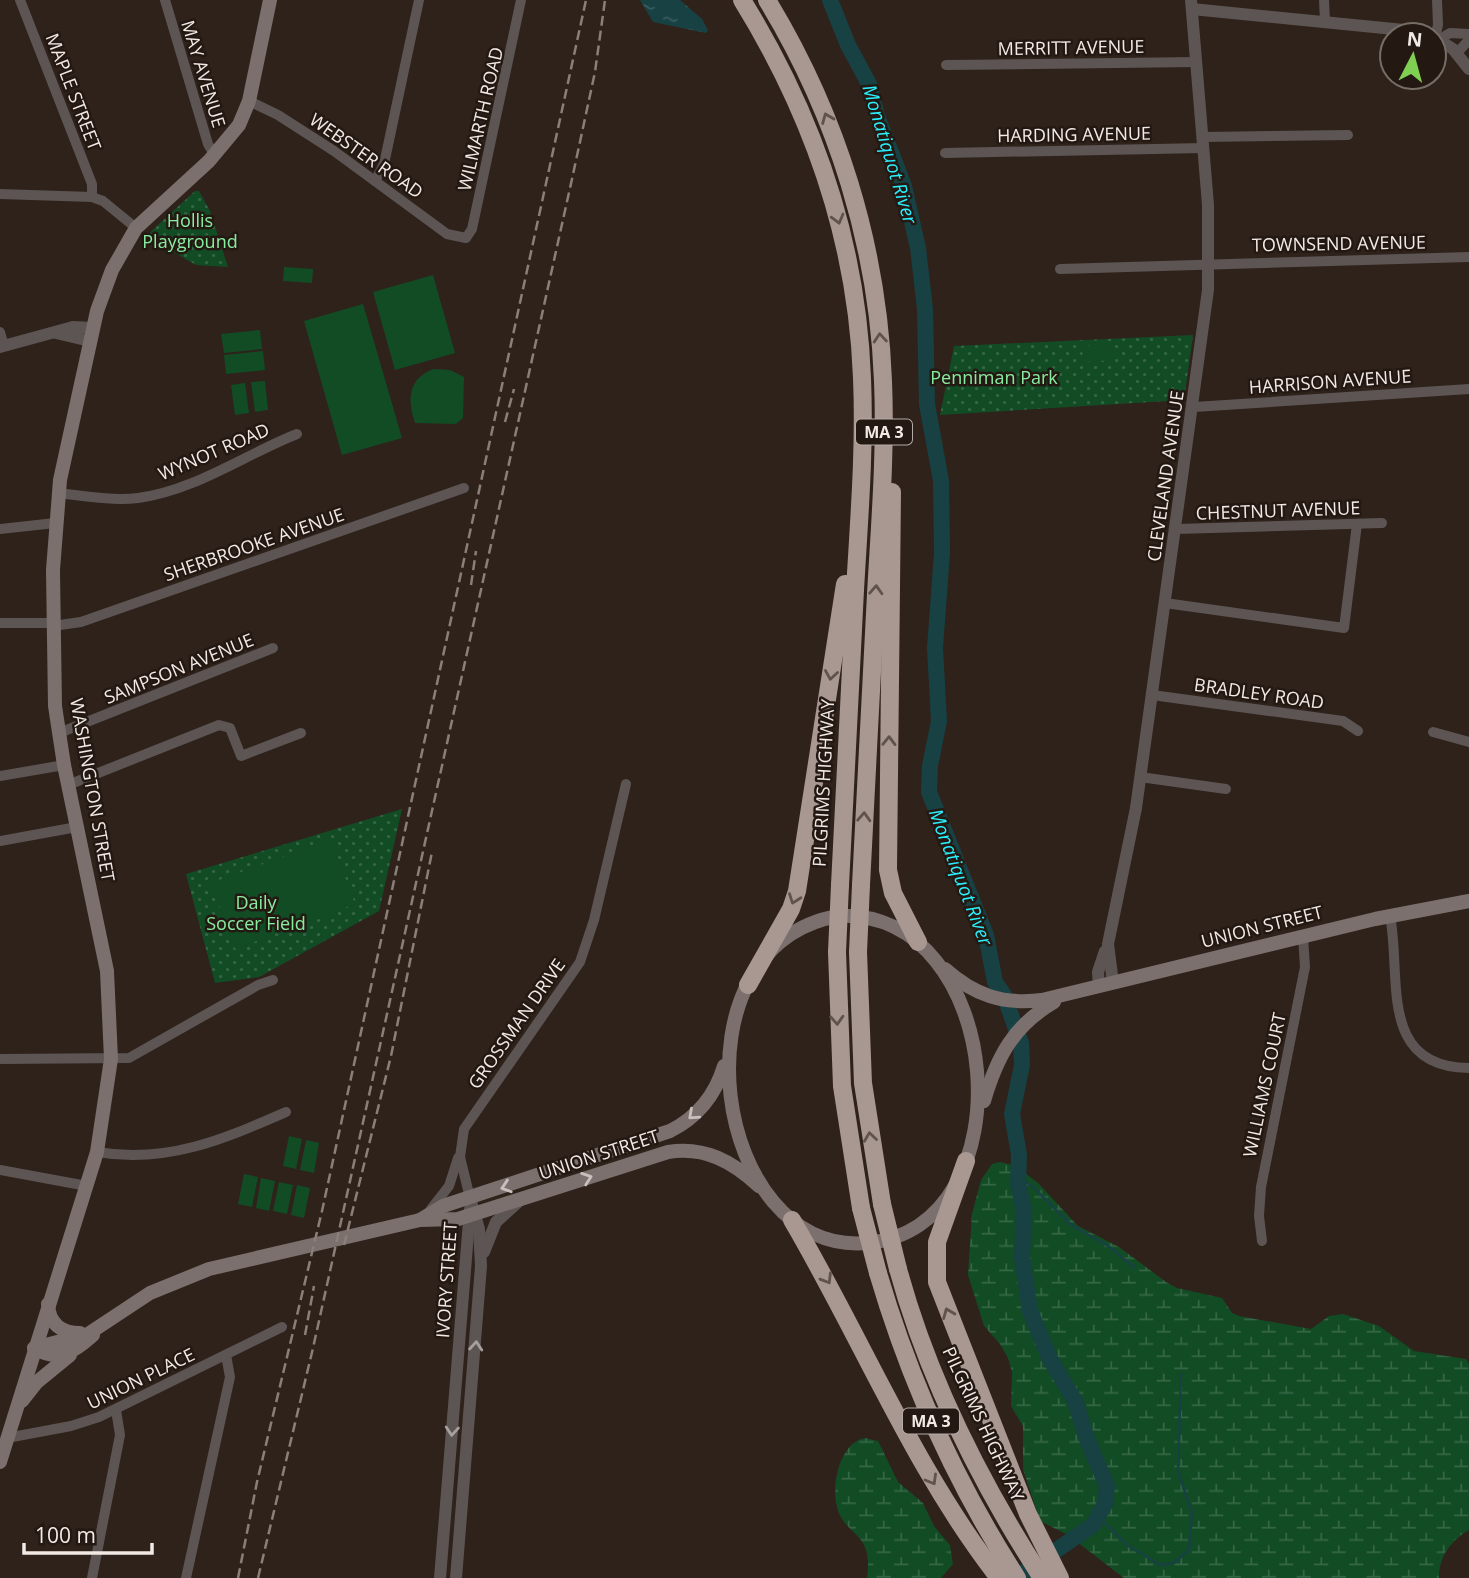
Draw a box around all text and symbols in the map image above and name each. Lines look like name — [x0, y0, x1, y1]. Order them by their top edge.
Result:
street label: MAY AVENUE — [176, 17, 232, 130]
north arrow — [1378, 21, 1448, 91]
text: N — [1406, 25, 1424, 53]
street label: MAPLE STREET — [41, 30, 107, 154]
street label: MERRITT AVENUE — [997, 34, 1145, 60]
street label: WILMARTH ROAD — [452, 44, 508, 193]
water label: Monatiquot River — [856, 81, 924, 228]
street label: WEBSTER ROAD — [305, 107, 428, 203]
one-way arrow — [821, 113, 835, 125]
street label: HARDING AVENUE — [997, 121, 1151, 147]
park label: Hollis Playground — [142, 208, 238, 253]
one-way arrow — [830, 212, 844, 224]
street label: TOWNSEND AVENUE — [1252, 229, 1426, 257]
one-way arrow — [873, 332, 888, 343]
street label: HARRISON AVENUE — [1248, 363, 1412, 399]
park label: Penniman Park — [930, 365, 1058, 389]
street label: CLEVELAND AVENUE — [1141, 389, 1189, 563]
street label: WYNOT ROAD — [154, 417, 273, 485]
road number: MA 3 — [856, 420, 912, 444]
street label: CHESTNUT AVENUE — [1195, 495, 1361, 525]
street label: SHERBROOKE AVENUE — [160, 502, 347, 586]
one-way arrow — [869, 584, 884, 595]
street label: SAMPSON AVENUE — [100, 627, 257, 709]
one-way arrow — [824, 669, 839, 681]
street label: BRADLEY ROAD — [1193, 672, 1326, 714]
street label: WASHINGTON STREET — [65, 696, 121, 883]
street label: PILGRIMS HIGHWAY — [807, 698, 839, 867]
one-way arrow — [881, 735, 897, 746]
water label: Monatiquot River — [923, 805, 1000, 951]
one-way arrow — [857, 811, 872, 822]
park label: Daily Soccer Field — [206, 890, 306, 935]
one-way arrow — [788, 893, 802, 905]
street label: UNION STREET — [1198, 899, 1325, 953]
street label: GROSSMAN DRIVE — [462, 954, 570, 1093]
street label: WILLIAMS COURT — [1237, 1010, 1291, 1159]
one-way arrow — [830, 1015, 845, 1026]
one-way arrow — [688, 1107, 701, 1120]
street label: UNION STREET — [536, 1123, 662, 1185]
one-way arrow — [862, 1131, 877, 1143]
one-way arrow — [580, 1172, 592, 1187]
one-way arrow — [500, 1179, 512, 1194]
street label: IVORY STREET — [430, 1221, 462, 1339]
one-way arrow — [819, 1271, 832, 1284]
one-way arrow — [942, 1308, 956, 1320]
one-way arrow — [468, 1340, 483, 1351]
street label: UNION PLACE — [83, 1342, 198, 1415]
street label: PILGRIMS HIGHWAY — [938, 1342, 1031, 1506]
road number: MA 3 — [903, 1408, 959, 1434]
one-way arrow — [445, 1425, 460, 1436]
one-way arrow — [924, 1472, 937, 1485]
scale bar — [24, 1512, 152, 1556]
text: 100 m — [35, 1521, 96, 1549]

